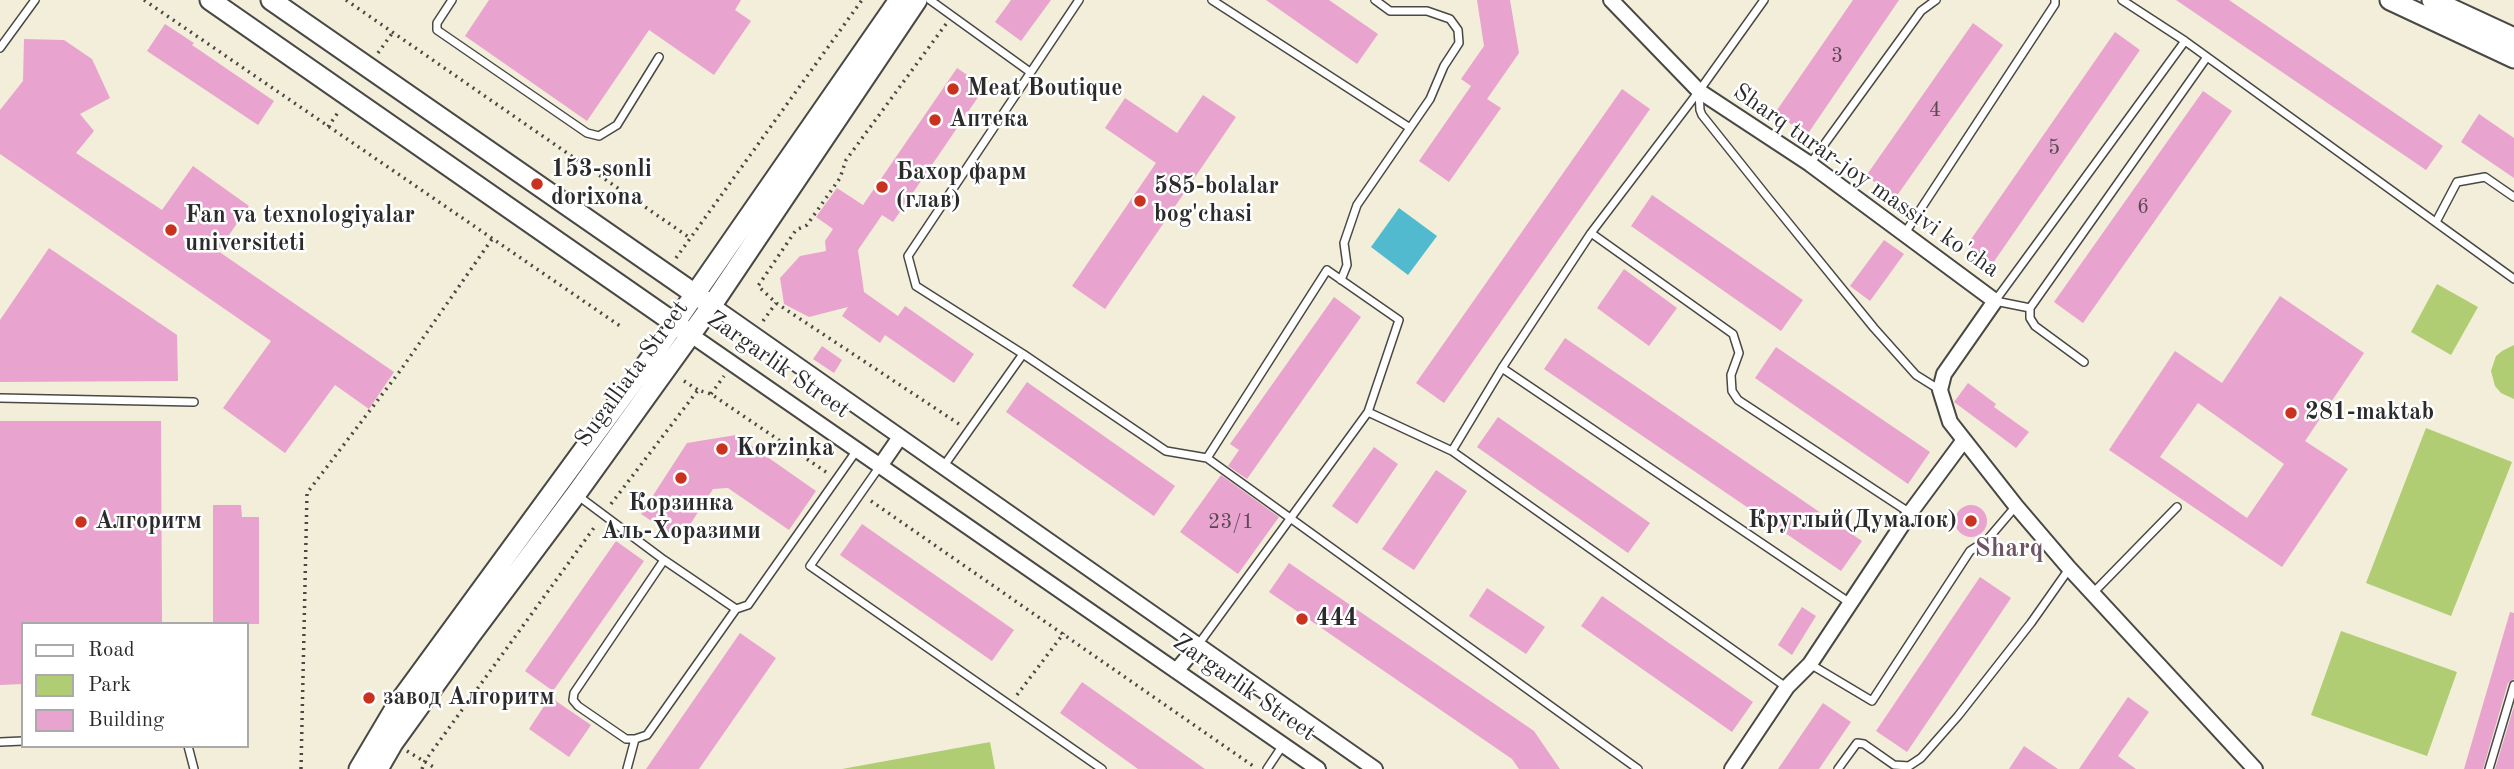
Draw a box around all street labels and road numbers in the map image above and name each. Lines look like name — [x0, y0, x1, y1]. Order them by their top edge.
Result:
street label: Sharq turar-joy massivi ko'cha — [1727, 78, 2005, 284]
street label: Sugalliata Street — [569, 295, 695, 453]
street label: Zargarlik Street — [701, 305, 855, 425]
street label: Zargarlik Street — [1167, 628, 1321, 748]

